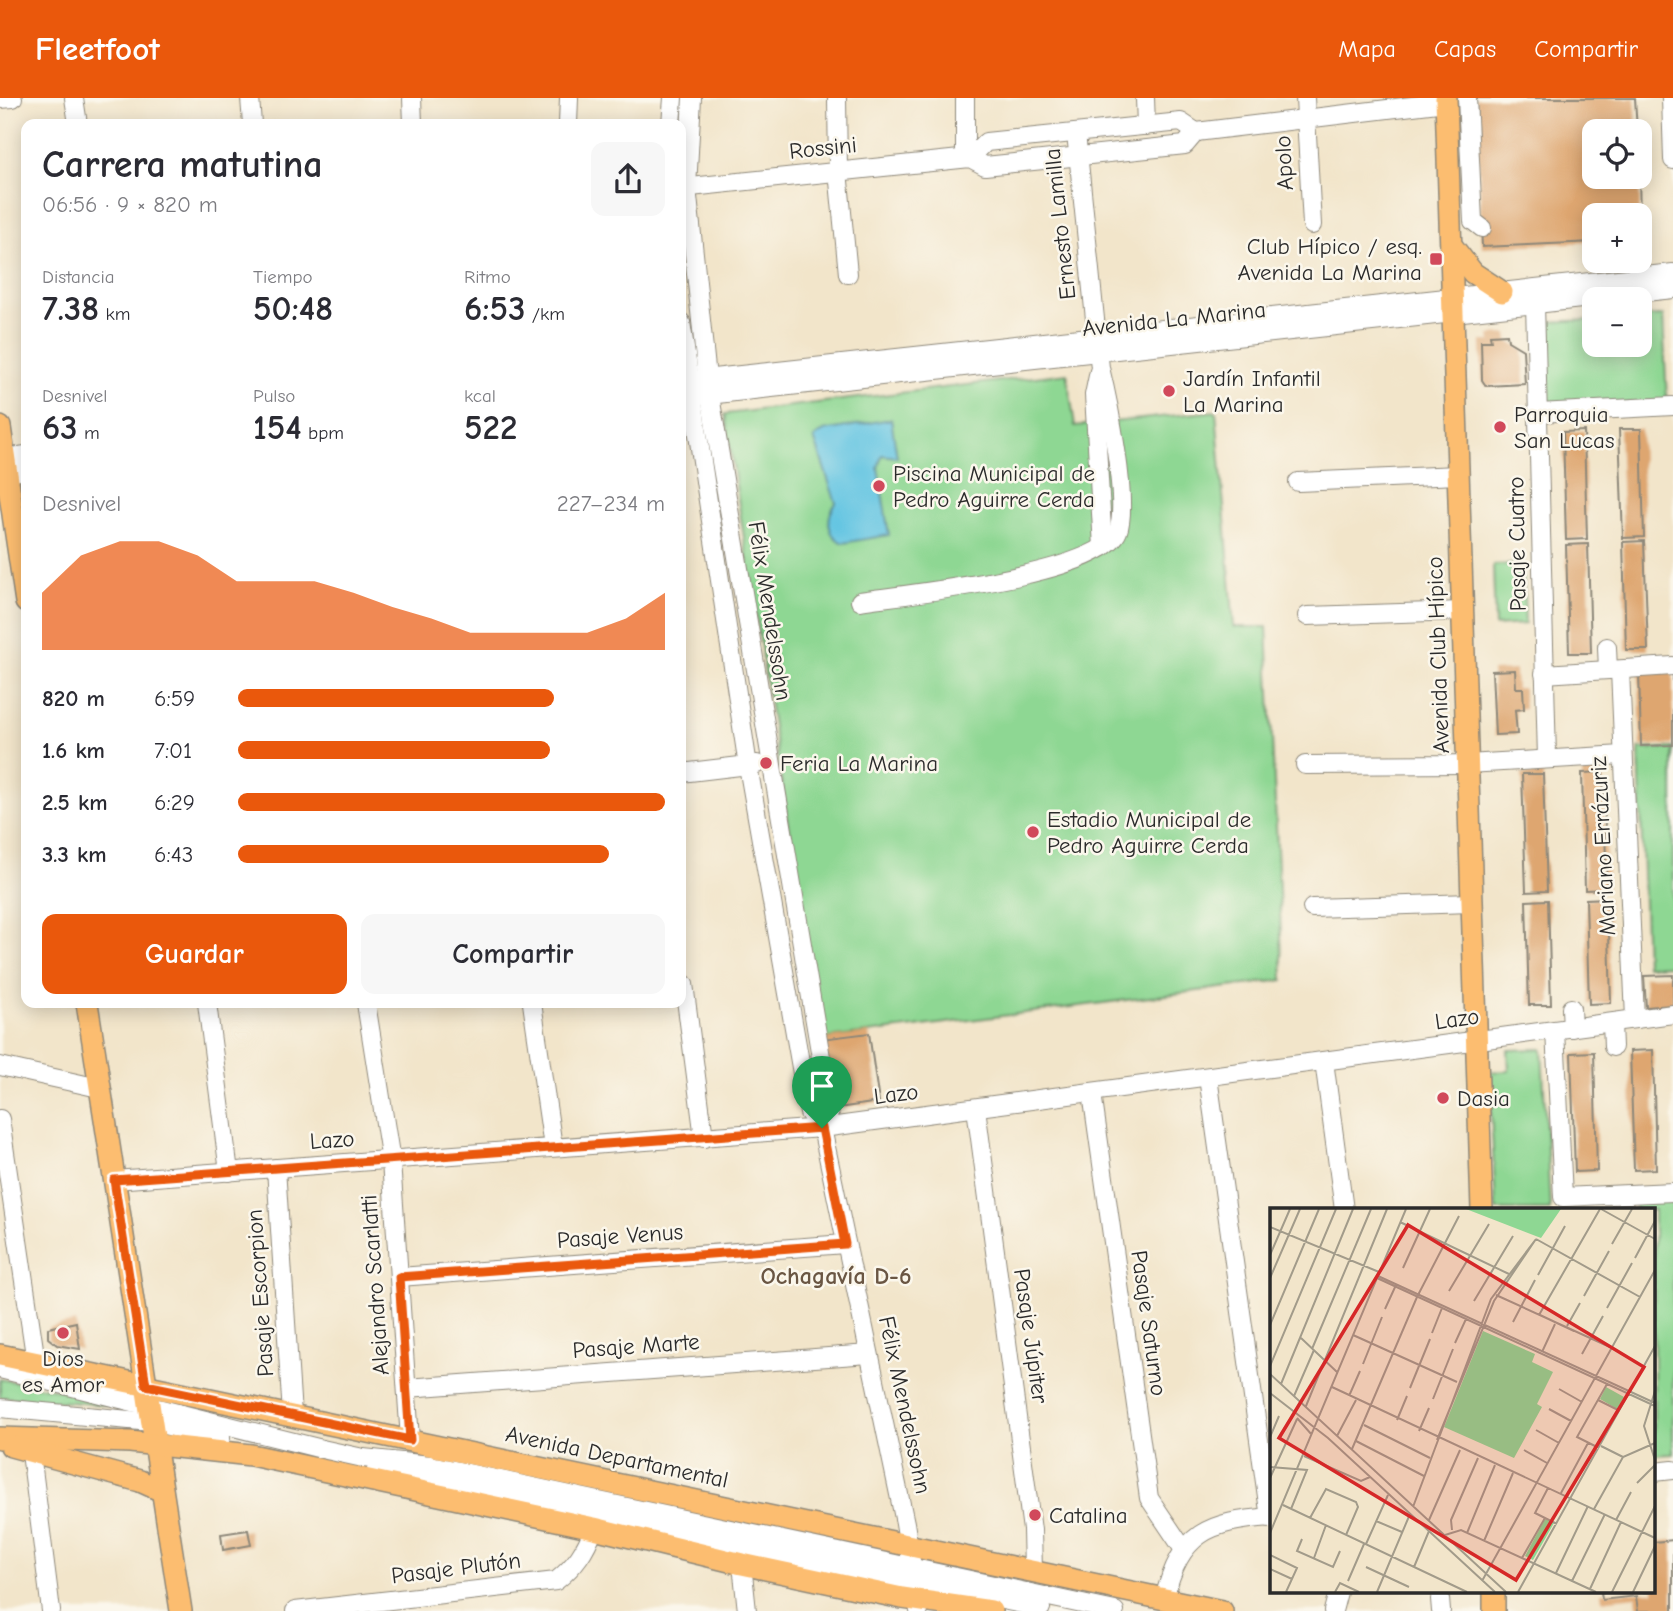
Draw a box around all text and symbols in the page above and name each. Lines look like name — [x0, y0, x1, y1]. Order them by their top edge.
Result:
text: Fleetfoot — [35, 30, 160, 68]
text: Mapa — [1338, 35, 1396, 63]
text: Capas — [1434, 35, 1496, 63]
text: Compartir — [1534, 35, 1638, 63]
map controls — [1582, 119, 1652, 357]
button: locate — [1582, 119, 1652, 189]
street label: Rossini — [788, 131, 858, 165]
street label: Apolo — [1269, 135, 1299, 191]
button: share — [591, 142, 665, 216]
text: Carrera matutina — [42, 143, 323, 187]
street label: Ernesto Lamilla — [1039, 147, 1081, 301]
text: 06:56 · 9 × 820 m — [42, 191, 218, 218]
button: + — [1582, 203, 1652, 273]
place label: Club Hípico / esq. Avenida La Marina — [1238, 233, 1422, 286]
marker: Club Hípico / esq. Avenida La Marina — [1428, 251, 1444, 267]
text: Distancia — [42, 266, 115, 288]
text: Tiempo — [253, 266, 313, 288]
text: Ritmo — [464, 266, 511, 288]
button: − — [1582, 287, 1652, 357]
text: 7.38 — [42, 288, 99, 329]
text: 50:48 — [253, 288, 333, 329]
text: 6:53 — [464, 288, 525, 329]
street label: Avenida La Marina — [1081, 296, 1267, 342]
text: km — [99, 303, 131, 325]
text: /km — [525, 303, 565, 325]
place label: Jardín Infantil La Marina — [1183, 365, 1321, 418]
marker: Jardín Infantil La Marina — [1161, 383, 1177, 399]
text: Desnivel — [42, 385, 107, 407]
text: Pulso — [253, 385, 295, 407]
text: kcal — [464, 385, 496, 407]
place label: Parroquia San Lucas — [1514, 401, 1614, 454]
text: 63 — [42, 407, 78, 448]
text: 154 — [253, 407, 302, 448]
text: 522 — [464, 407, 517, 448]
marker: Parroquia San Lucas — [1492, 419, 1508, 435]
text: m — [78, 422, 100, 444]
text: bpm — [302, 422, 344, 444]
place label: Piscina Municipal de Pedro Aguirre Cerda — [893, 460, 1095, 513]
street label: Pasaje Cuatro — [1502, 476, 1532, 612]
marker: Piscina Municipal de Pedro Aguirre Cerda — [871, 478, 887, 494]
text: Desnivel — [42, 490, 121, 517]
text: 227–234 m — [557, 490, 665, 517]
street label: Félix Mendelssohn — [743, 520, 797, 702]
street label: Avenida Club Hípico — [1421, 556, 1455, 754]
text: 820 m — [42, 685, 105, 712]
text: 6:59 — [154, 685, 195, 712]
text: 1.6 km — [42, 737, 105, 764]
text: 7:01 — [154, 737, 192, 764]
place label: Feria La Marina — [780, 750, 938, 777]
marker: Feria La Marina — [758, 755, 774, 771]
street label: Mariano Errázuriz — [1585, 756, 1621, 936]
text: 2.5 km — [42, 789, 108, 816]
text: 6:29 — [154, 789, 195, 816]
place label: Estadio Municipal de Pedro Aguirre Cerda — [1047, 806, 1251, 859]
marker: Estadio Municipal de Pedro Aguirre Cerda — [1025, 824, 1041, 840]
text: 3.3 km — [42, 841, 107, 868]
text: 6:43 — [154, 841, 193, 868]
button: Guardar — [42, 914, 347, 994]
button: Compartir — [361, 914, 665, 994]
street label: Lazo — [1433, 1003, 1481, 1035]
pin — [792, 1056, 852, 1128]
icon: arrive — [803, 1067, 841, 1105]
street label: Lazo — [872, 1078, 920, 1110]
place label: Dasia — [1457, 1085, 1510, 1112]
marker: Dasia — [1435, 1090, 1451, 1106]
street label: Lazo — [309, 1125, 355, 1155]
street label: Alejandro Scarlatti — [355, 1194, 395, 1376]
street label: Pasaje Escorpion — [241, 1208, 279, 1378]
inset map — [1270, 1208, 1656, 1594]
street label: Pasaje Venus — [556, 1218, 684, 1254]
street label: Pasaje Saturno — [1125, 1248, 1173, 1398]
district label: Ochagavía D-6 — [761, 1262, 911, 1290]
street label: Pasaje Júpiter — [1008, 1267, 1054, 1406]
street label: Félix Mendelssohn — [873, 1314, 937, 1496]
marker: Dios es Amor — [55, 1325, 71, 1341]
street label: Pasaje Marte — [571, 1328, 701, 1364]
place label: Dios es Amor — [22, 1345, 105, 1398]
street label: Avenida Departamental — [503, 1420, 731, 1494]
place label: Catalina — [1049, 1502, 1128, 1529]
marker: Catalina — [1027, 1507, 1043, 1523]
street label: Pasaje Plutón — [390, 1547, 522, 1589]

